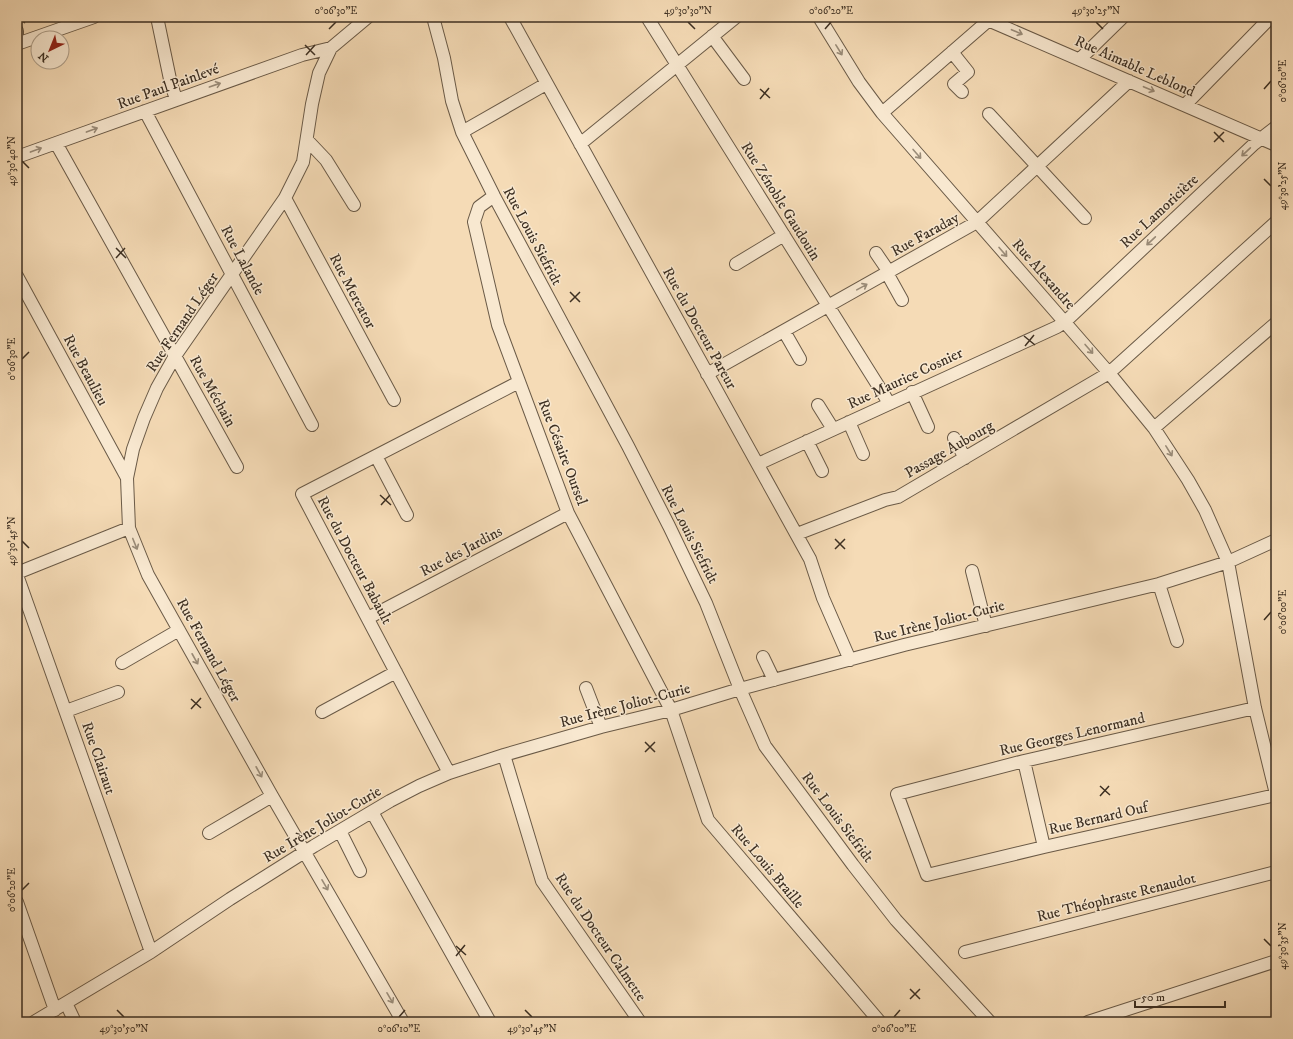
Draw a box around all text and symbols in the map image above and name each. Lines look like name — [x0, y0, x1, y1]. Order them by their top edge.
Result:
text: 0°06'30"E — [315, 5, 357, 17]
text: 49°30'30"N — [664, 5, 712, 17]
text: 0°06'20"E — [809, 5, 853, 17]
text: 49°30'25"N — [1072, 5, 1120, 17]
one-way arrow — [1010, 29, 1022, 36]
north arrow — [30, 30, 70, 70]
street label: Rue Aimable Leblond — [1072, 31, 1198, 102]
one-way arrow — [836, 44, 844, 56]
text: N — [36, 48, 52, 65]
street label: Rue Paul Painlevé — [115, 59, 222, 114]
text: 0°06'10"E — [1277, 60, 1289, 102]
one-way arrow — [208, 81, 220, 89]
one-way arrow — [1142, 86, 1154, 93]
one-way arrow — [86, 126, 99, 133]
text: 49°30'40"N — [6, 136, 18, 186]
street label: Rue Zénoble Gaudouin — [736, 138, 825, 264]
one-way arrow — [30, 146, 43, 153]
one-way arrow — [1241, 147, 1251, 157]
one-way arrow — [913, 148, 922, 159]
text: 49°30'25"N — [1277, 162, 1289, 210]
street label: Rue Lamoricière — [1116, 170, 1202, 252]
street label: Rue Louis Siefridt — [499, 184, 567, 289]
street label: Rue Faraday — [888, 208, 963, 261]
street label: Rue Lalande — [216, 222, 269, 298]
street label: Rue Alexandre — [1008, 235, 1080, 314]
one-way arrow — [1146, 236, 1156, 246]
one-way arrow — [998, 246, 1007, 256]
street label: Rue Mercator — [325, 250, 380, 332]
street label: Rue du Docteur Pareur — [658, 264, 741, 393]
street label: Rue Fernand Léger — [142, 269, 223, 376]
one-way arrow — [856, 283, 868, 290]
street label: Rue Beaulieu — [59, 331, 112, 409]
text: 0°06'30"E — [6, 338, 18, 380]
street label: Rue Maurice Cosnier — [845, 343, 966, 413]
one-way arrow — [1084, 344, 1093, 355]
street label: Rue Méchain — [185, 352, 240, 430]
street label: Rue Césaire Oursel — [534, 396, 592, 508]
street label: Passage Aubourg — [901, 416, 998, 483]
one-way arrow — [1165, 445, 1173, 456]
street label: Rue Louis Siefridt — [656, 482, 723, 587]
street label: Rue du Docteur Babault — [313, 493, 396, 628]
text: 49°30'45"N — [6, 516, 18, 566]
street label: Rue des Jardins — [417, 522, 506, 581]
one-way arrow — [132, 538, 140, 550]
text: 0°06'00"E — [1277, 590, 1289, 634]
street label: Rue Fernand Léger — [172, 595, 245, 706]
street label: Rue Irène Joliot-Curie — [872, 596, 1007, 647]
one-way arrow — [192, 653, 200, 665]
street label: Rue Irène Joliot-Curie — [558, 679, 692, 732]
street label: Rue Georges Lenormand — [998, 708, 1147, 760]
street label: Rue Clairaut — [77, 719, 120, 797]
one-way arrow — [256, 766, 264, 778]
street label: Rue Louis Siefridt — [797, 768, 878, 867]
street label: Rue Irène Joliot-Curie — [260, 782, 385, 867]
street label: Rue Bernard Ouf — [1047, 797, 1152, 839]
street label: Rue Louis Braille — [727, 820, 808, 912]
text: 0°06'20"E — [6, 868, 18, 912]
street label: Rue Théophraste Renaudot — [1035, 869, 1198, 926]
street label: Rue du Docteur Calmette — [551, 870, 651, 1005]
one-way arrow — [321, 879, 329, 891]
text: 49°30'35"N — [1277, 922, 1289, 970]
scale bar — [1135, 983, 1225, 1009]
text: 50 m — [1141, 990, 1165, 1005]
one-way arrow — [386, 992, 394, 1004]
text: 49°30'50"N — [99, 1023, 149, 1035]
text: 0°06'10"E — [378, 1023, 420, 1035]
text: 49°30'45"N — [507, 1023, 557, 1035]
text: 0°06'00"E — [872, 1023, 916, 1035]

